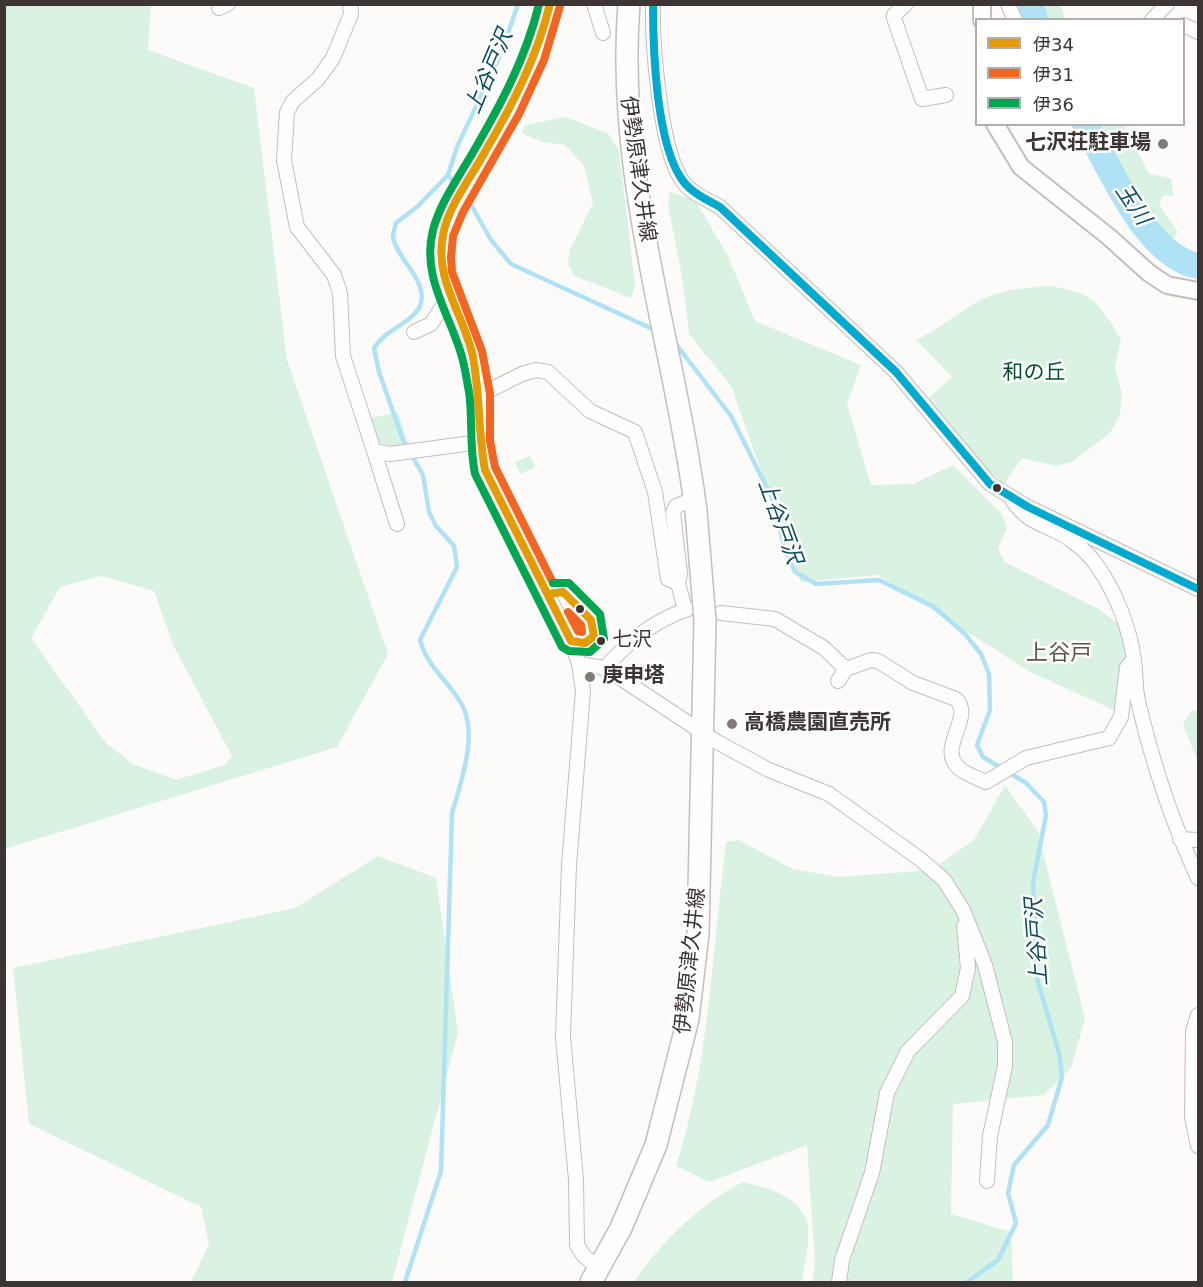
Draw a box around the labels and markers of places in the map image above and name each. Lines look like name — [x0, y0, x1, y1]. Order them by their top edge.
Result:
place label: 七沢荘駐車場 — [1025, 131, 1151, 157]
marker: 七沢荘駐車場 — [1156, 137, 1170, 151]
unlabelled marker — [991, 482, 1003, 494]
unlabelled marker — [574, 603, 586, 615]
place label: 七沢 — [612, 629, 652, 653]
marker: 七沢 — [595, 635, 607, 647]
place label: 庚申塔 — [602, 664, 665, 690]
marker: 庚申塔 — [583, 670, 597, 684]
place label: 高橋農園直売所 — [744, 711, 891, 737]
marker: 高橋農園直売所 — [725, 717, 739, 731]

